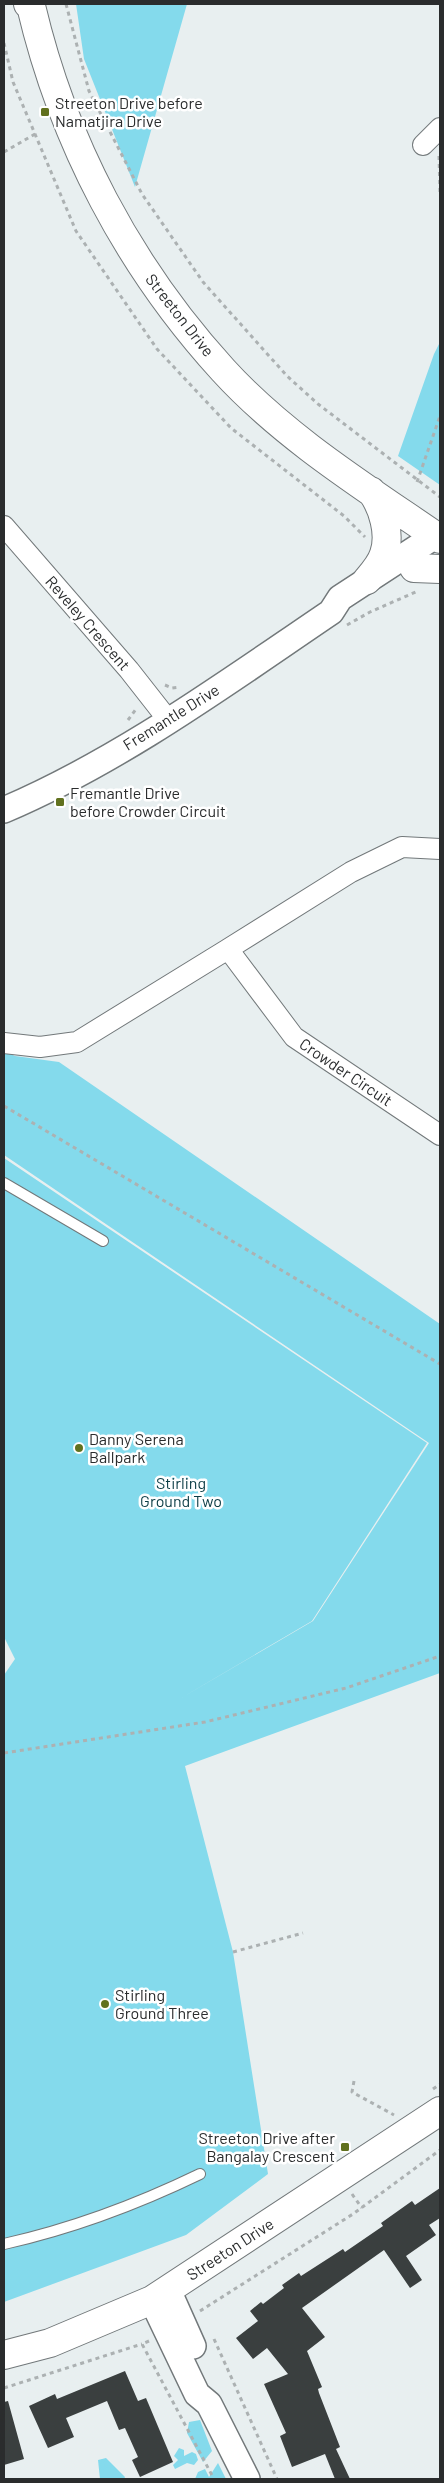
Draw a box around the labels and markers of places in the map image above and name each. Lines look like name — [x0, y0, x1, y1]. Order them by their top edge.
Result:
place label: Streeton Drive before Namatjira Drive — [55, 93, 203, 130]
marker: Streeton Drive before Namatjira Drive — [39, 106, 51, 118]
place label: Fremantle Drive before Crowder Circuit — [70, 783, 226, 820]
marker: Fremantle Drive before Crowder Circuit — [54, 796, 66, 808]
place label: Danny Serena Ballpark — [89, 1429, 184, 1466]
marker: Danny Serena Ballpark — [73, 1442, 85, 1454]
place label: Stirling Ground Three — [115, 1985, 209, 2022]
marker: Stirling Ground Three — [99, 1998, 111, 2010]
place label: Streeton Drive after Bangalay Crescent — [198, 2128, 335, 2165]
marker: Streeton Drive after Bangalay Crescent — [339, 2141, 351, 2153]

